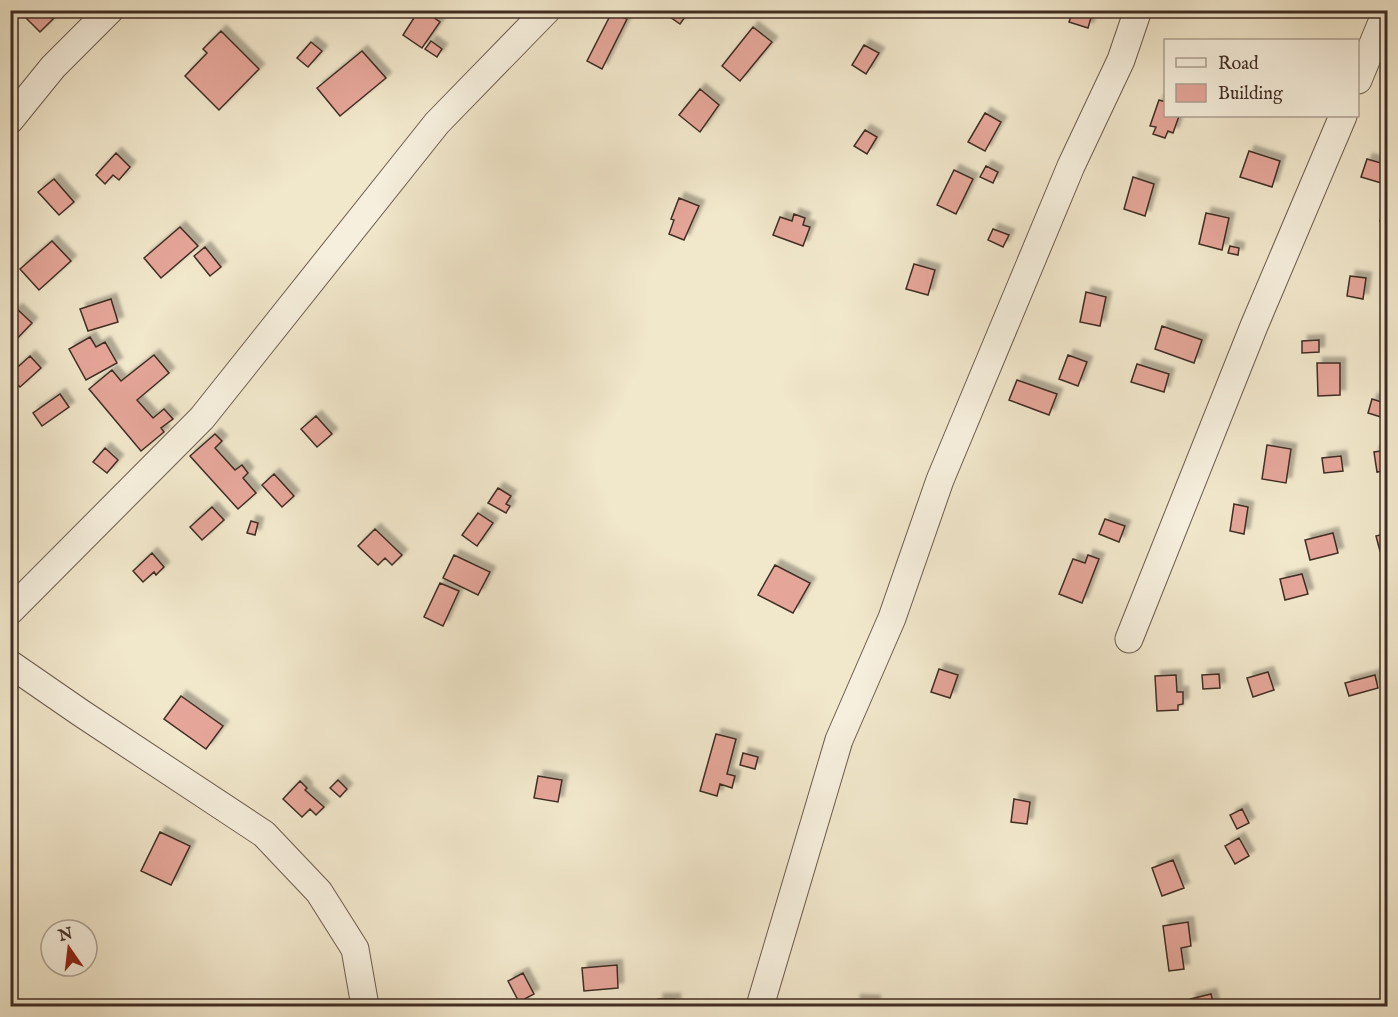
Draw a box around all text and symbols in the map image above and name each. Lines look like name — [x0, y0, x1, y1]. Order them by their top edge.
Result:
legend — [1164, 39, 1359, 117]
text: Road — [1218, 53, 1259, 76]
text: Building — [1218, 83, 1283, 106]
north arrow — [39, 918, 99, 978]
text: N — [56, 924, 75, 947]

